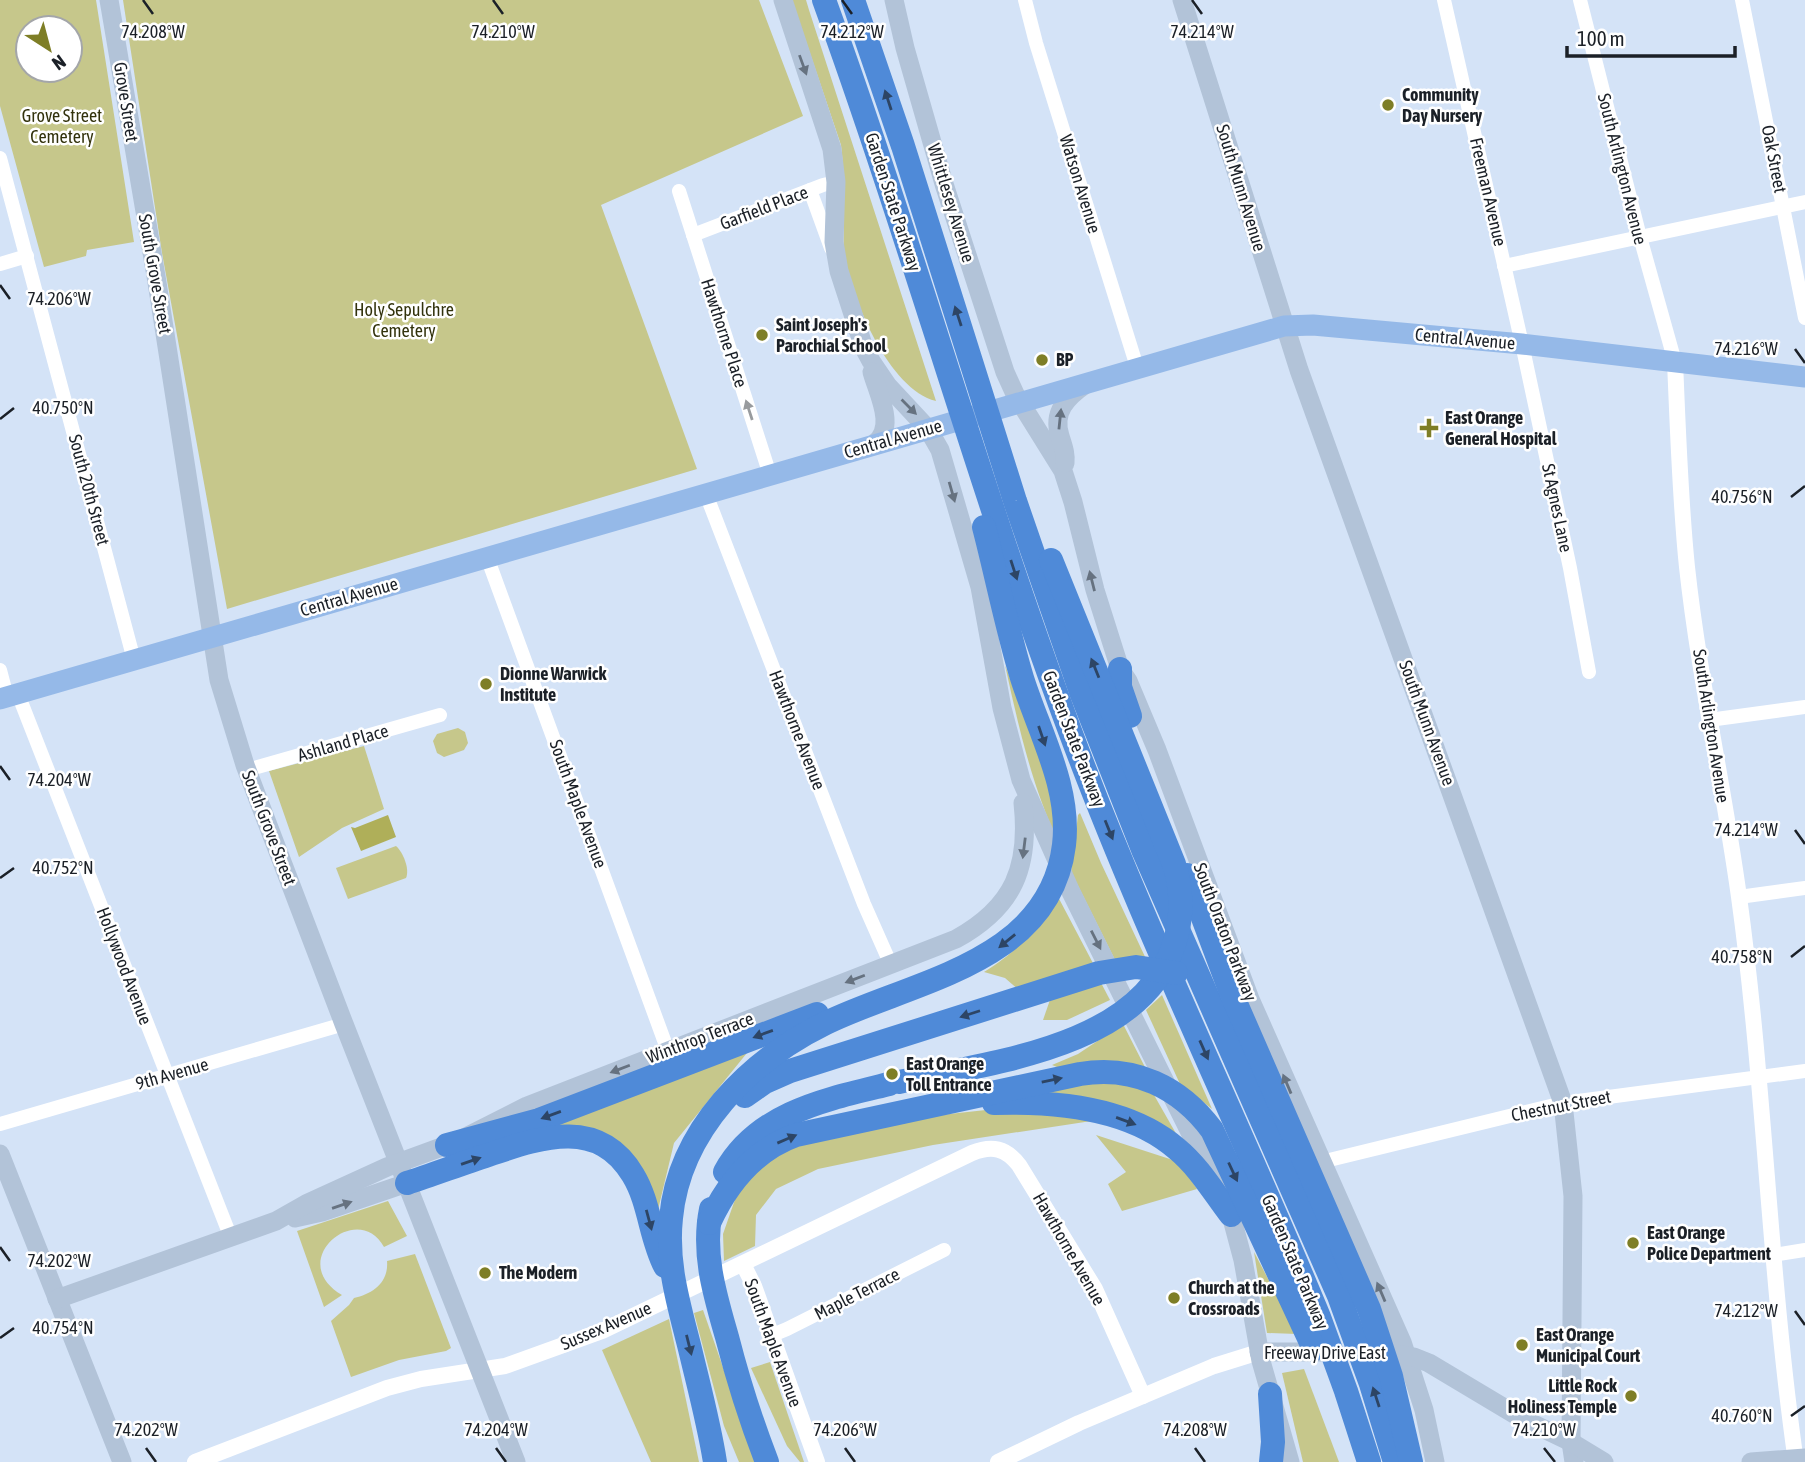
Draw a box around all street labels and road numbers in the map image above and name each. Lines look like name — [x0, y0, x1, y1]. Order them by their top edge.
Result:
street label: Grove Street — [110, 61, 143, 143]
street label: South Arlington Avenue — [1594, 91, 1651, 247]
street label: South Munn Avenue — [1212, 122, 1271, 254]
street label: Oak Street — [1758, 123, 1791, 195]
street label: Garden State Parkway — [861, 130, 926, 274]
street label: Watson Avenue — [1056, 132, 1105, 236]
street label: Freeman Avenue — [1466, 136, 1511, 248]
street label: Whittlesey Avenue — [923, 141, 980, 265]
street label: Garfield Place — [717, 181, 811, 234]
street label: South Grove Street — [135, 212, 176, 336]
street label: Hawthorne Place — [697, 276, 752, 390]
street label: Central Avenue — [1414, 324, 1516, 353]
street label: Central Avenue — [842, 415, 944, 462]
street label: South 20th Street — [65, 432, 114, 548]
street label: St Agnes Lane — [1538, 462, 1577, 554]
street label: Central Avenue — [298, 573, 400, 620]
street label: South Arlington Avenue — [1689, 648, 1734, 804]
street label: South Munn Avenue — [1395, 657, 1460, 788]
street label: Hawthorne Avenue — [765, 667, 830, 793]
street label: Garden State Parkway — [1039, 668, 1110, 810]
street label: Ashland Place — [295, 720, 391, 766]
street label: South Maple Avenue — [545, 737, 611, 871]
street label: South Grove Street — [238, 767, 301, 888]
street label: South Oraton Parkway — [1190, 860, 1261, 1004]
street label: Hollywood Avenue — [92, 904, 156, 1027]
street label: Winthrop Terrace — [643, 1007, 756, 1068]
street label: 9th Avenue — [133, 1053, 211, 1094]
street label: Chestnut Street — [1509, 1086, 1613, 1125]
street label: Hawthorne Avenue — [1029, 1189, 1110, 1309]
street label: Garden State Parkway — [1258, 1191, 1333, 1332]
street label: Maple Terrace — [811, 1263, 903, 1324]
street label: South Maple Avenue — [740, 1276, 806, 1410]
street label: Sussex Avenue — [557, 1297, 654, 1354]
street label: Freeway Drive East — [1264, 1342, 1386, 1363]

